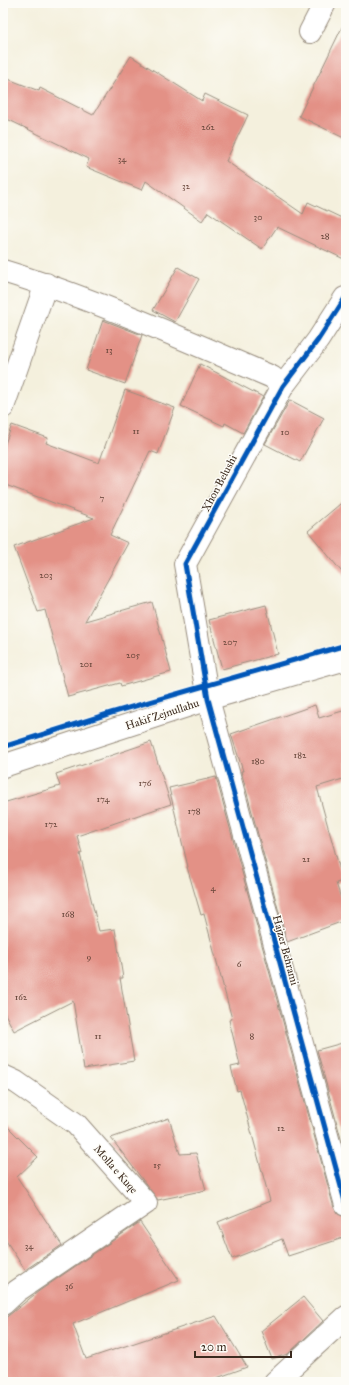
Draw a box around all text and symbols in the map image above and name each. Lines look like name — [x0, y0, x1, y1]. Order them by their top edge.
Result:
house number: 262 — [201, 121, 215, 132]
house number: 34 — [118, 153, 127, 164]
house number: 32 — [182, 180, 191, 191]
house number: 30 — [254, 211, 262, 222]
house number: 28 — [320, 230, 330, 241]
house number: 13 — [105, 344, 113, 355]
house number: 11 — [132, 425, 140, 436]
house number: 10 — [281, 426, 289, 437]
street label: Xhon Belushi — [199, 453, 240, 514]
house number: 7 — [100, 492, 105, 503]
house number: 203 — [39, 569, 53, 580]
house number: 207 — [223, 636, 237, 647]
house number: 205 — [126, 649, 141, 660]
house number: 201 — [79, 658, 93, 669]
street label: Hakif Zejnullahu — [124, 696, 201, 733]
house number: 182 — [294, 749, 307, 760]
house number: 180 — [251, 755, 265, 766]
house number: 176 — [139, 777, 152, 788]
house number: 174 — [96, 793, 111, 804]
house number: 178 — [187, 805, 201, 816]
house number: 172 — [45, 818, 58, 829]
house number: 21 — [302, 853, 310, 864]
house number: 4 — [210, 882, 216, 893]
house number: 168 — [62, 908, 75, 919]
street label: Hajzer Behrami — [270, 914, 301, 987]
house number: 9 — [87, 951, 92, 962]
house number: 6 — [237, 958, 242, 969]
house number: 162 — [15, 991, 28, 1002]
house number: 11 — [94, 1030, 102, 1041]
house number: 8 — [250, 1030, 255, 1041]
house number: 12 — [277, 1122, 286, 1133]
street label: Molla e Kuqe — [90, 1142, 140, 1197]
house number: 15 — [153, 1159, 162, 1170]
house number: 34 — [25, 1240, 34, 1251]
house number: 36 — [65, 1280, 73, 1291]
scale bar — [195, 1333, 291, 1359]
text: 20 m — [201, 1340, 227, 1354]

